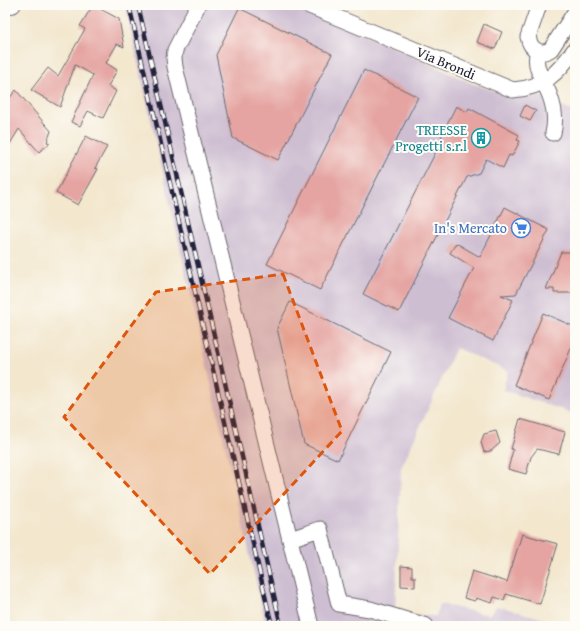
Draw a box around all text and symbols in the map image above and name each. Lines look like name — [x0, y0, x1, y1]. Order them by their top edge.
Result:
street label: Via Brondi — [413, 42, 479, 84]
place label: TREESSE Progetti s.r.l — [395, 120, 467, 156]
building icon: TREESSE Progetti s.r.l — [470, 127, 492, 149]
supermarket icon: In's Mercato — [510, 217, 532, 239]
place label: In's Mercato — [434, 218, 507, 238]

